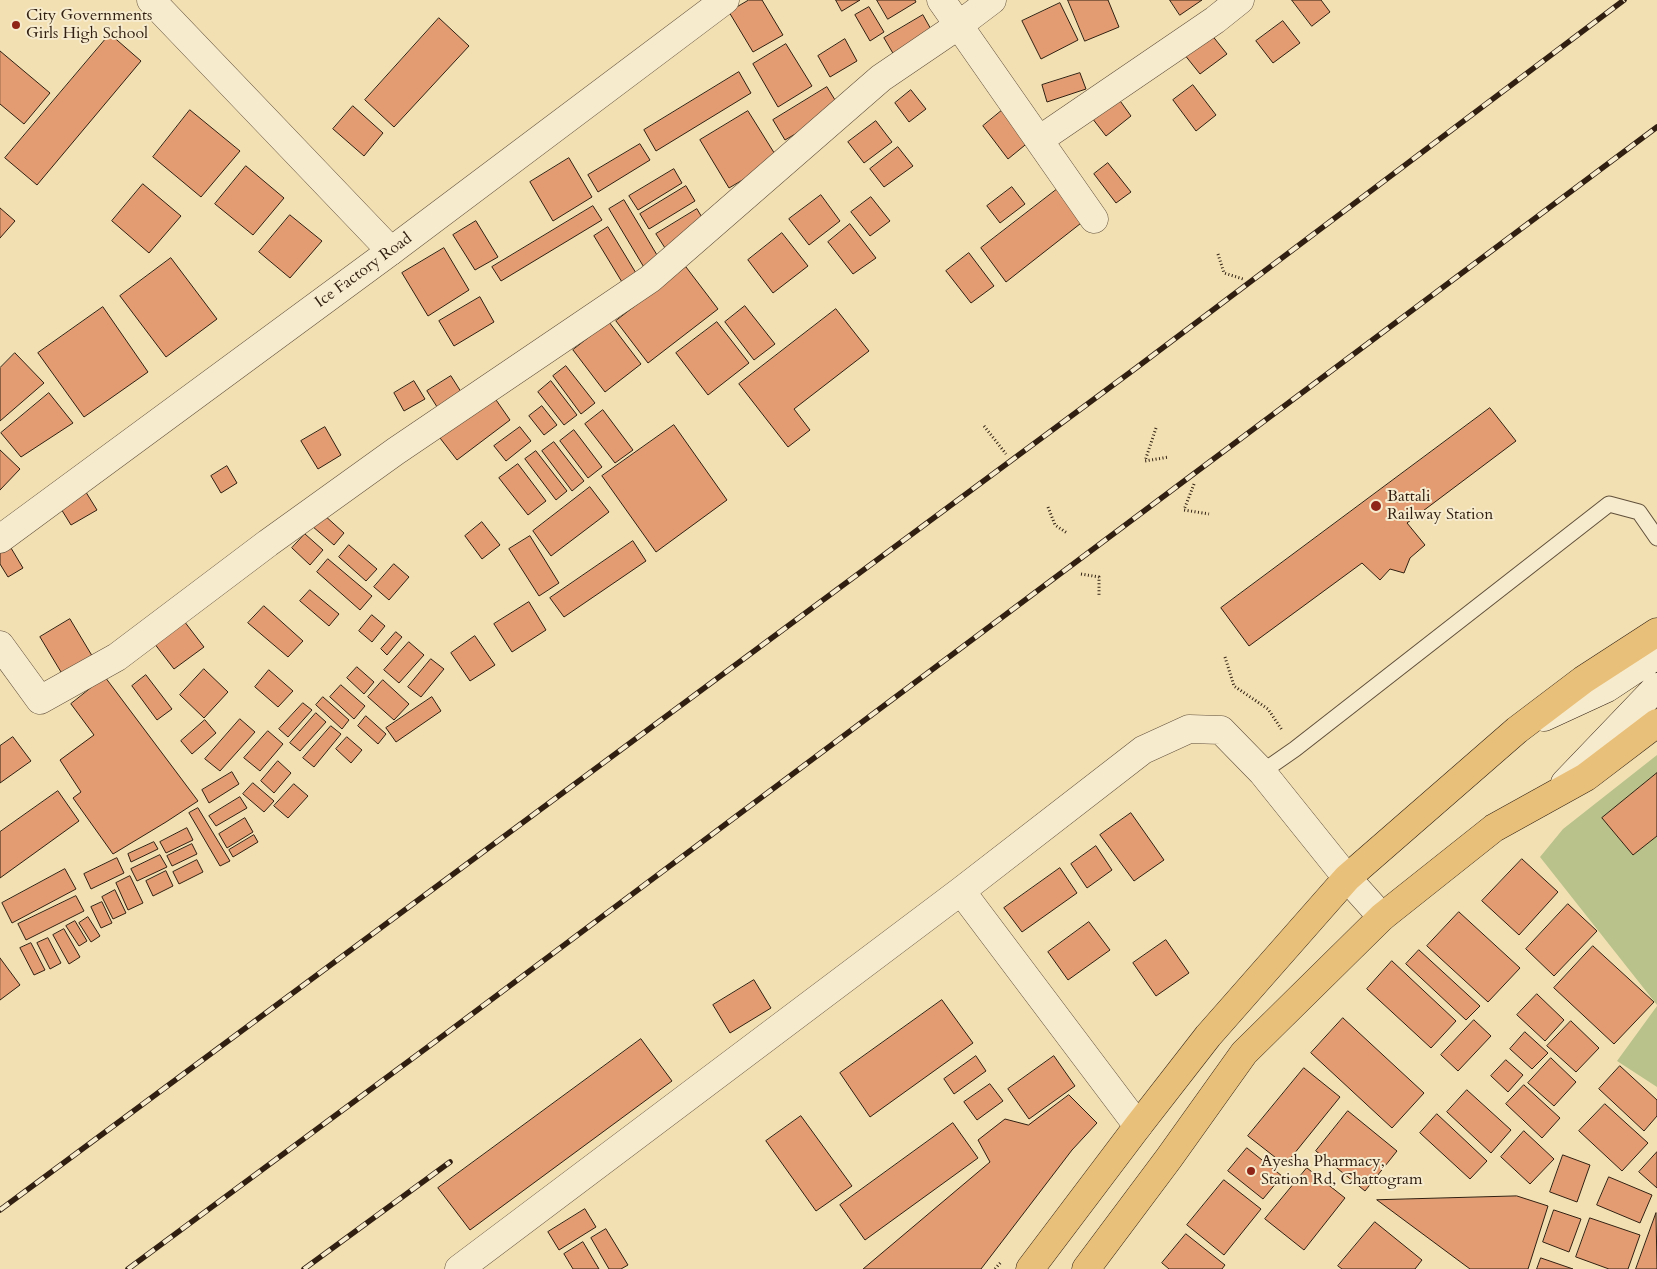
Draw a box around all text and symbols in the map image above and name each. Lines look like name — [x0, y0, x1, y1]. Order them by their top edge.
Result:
place label: City Governments Girls High School — [26, 6, 152, 44]
marker: City Governments Girls High School — [10, 19, 22, 31]
street label: Ice Factory Road — [312, 229, 416, 313]
place label: Battali Railway Station — [1387, 487, 1493, 525]
marker: Battali Railway Station — [1369, 499, 1383, 513]
place label: Ayesha Pharmacy, Station Rd, Chattogram — [1261, 1152, 1422, 1190]
marker: Ayesha Pharmacy, Station Rd, Chattogram — [1245, 1165, 1257, 1177]

